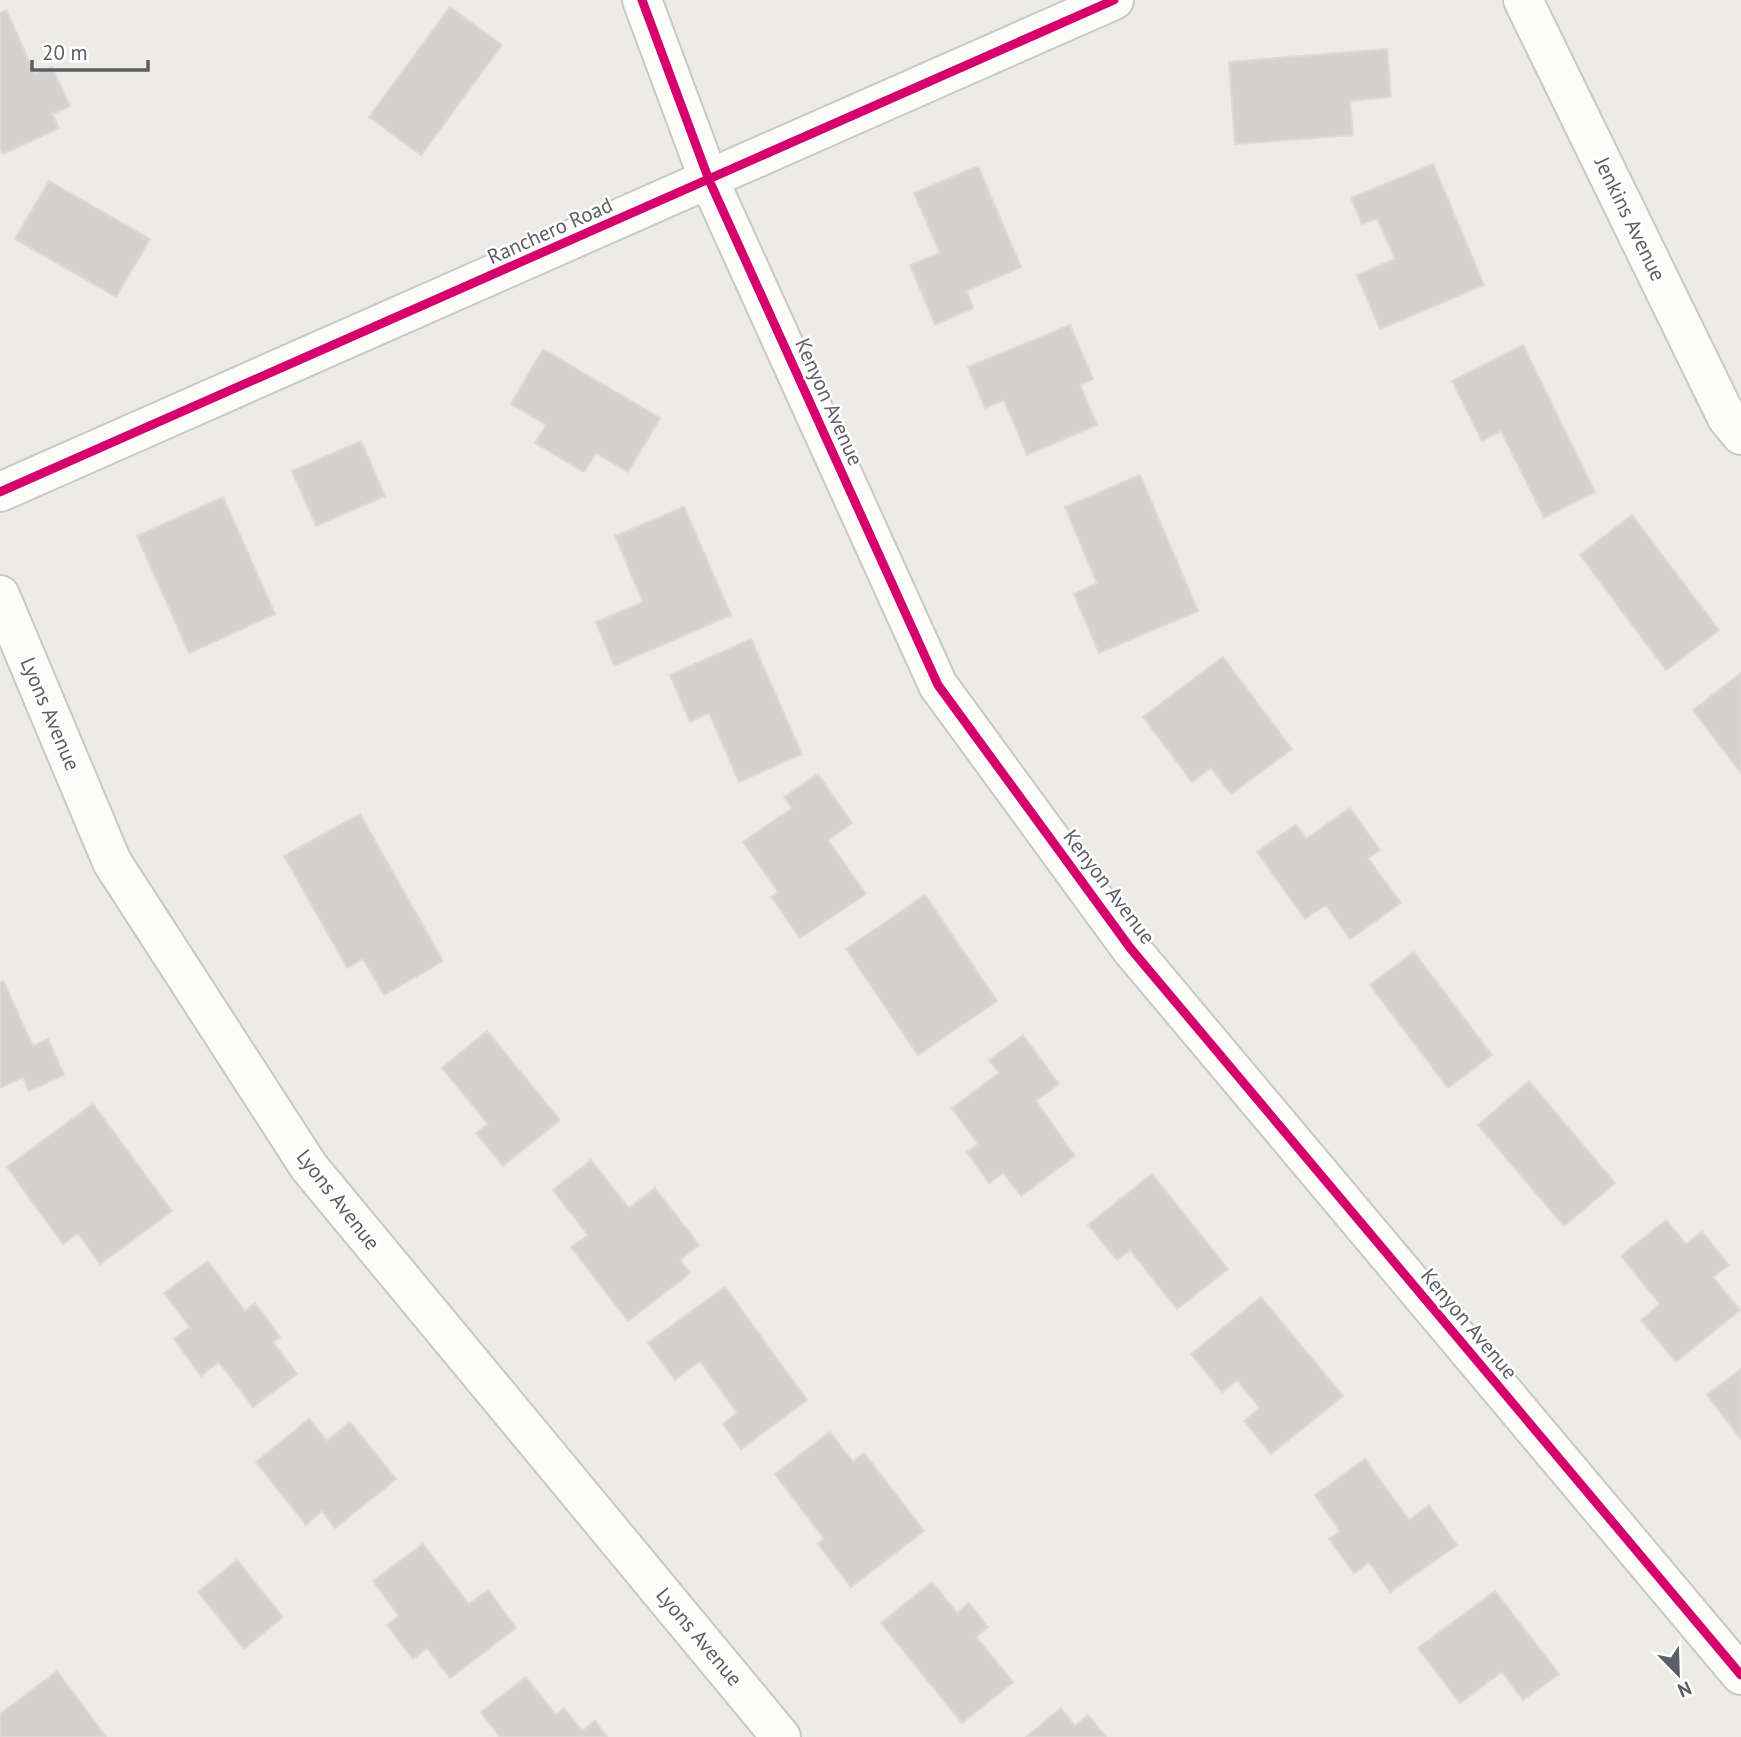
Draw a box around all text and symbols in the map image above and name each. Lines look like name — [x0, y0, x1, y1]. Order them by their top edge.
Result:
scale bar — [32, 28, 147, 72]
text: 20 m — [42, 39, 88, 66]
street label: Jenkins Avenue — [1588, 151, 1672, 285]
street label: Ranchero Road — [483, 191, 617, 270]
street label: Kenyon Avenue — [789, 334, 870, 470]
street label: Lyons Avenue — [14, 653, 86, 775]
street label: Kenyon Avenue — [1057, 824, 1161, 949]
street label: Lyons Avenue — [291, 1144, 386, 1255]
street label: Kenyon Avenue — [1415, 1263, 1524, 1385]
street label: Lyons Avenue — [650, 1582, 748, 1691]
north arrow — [1643, 1639, 1713, 1709]
text: N — [1674, 1676, 1695, 1703]

